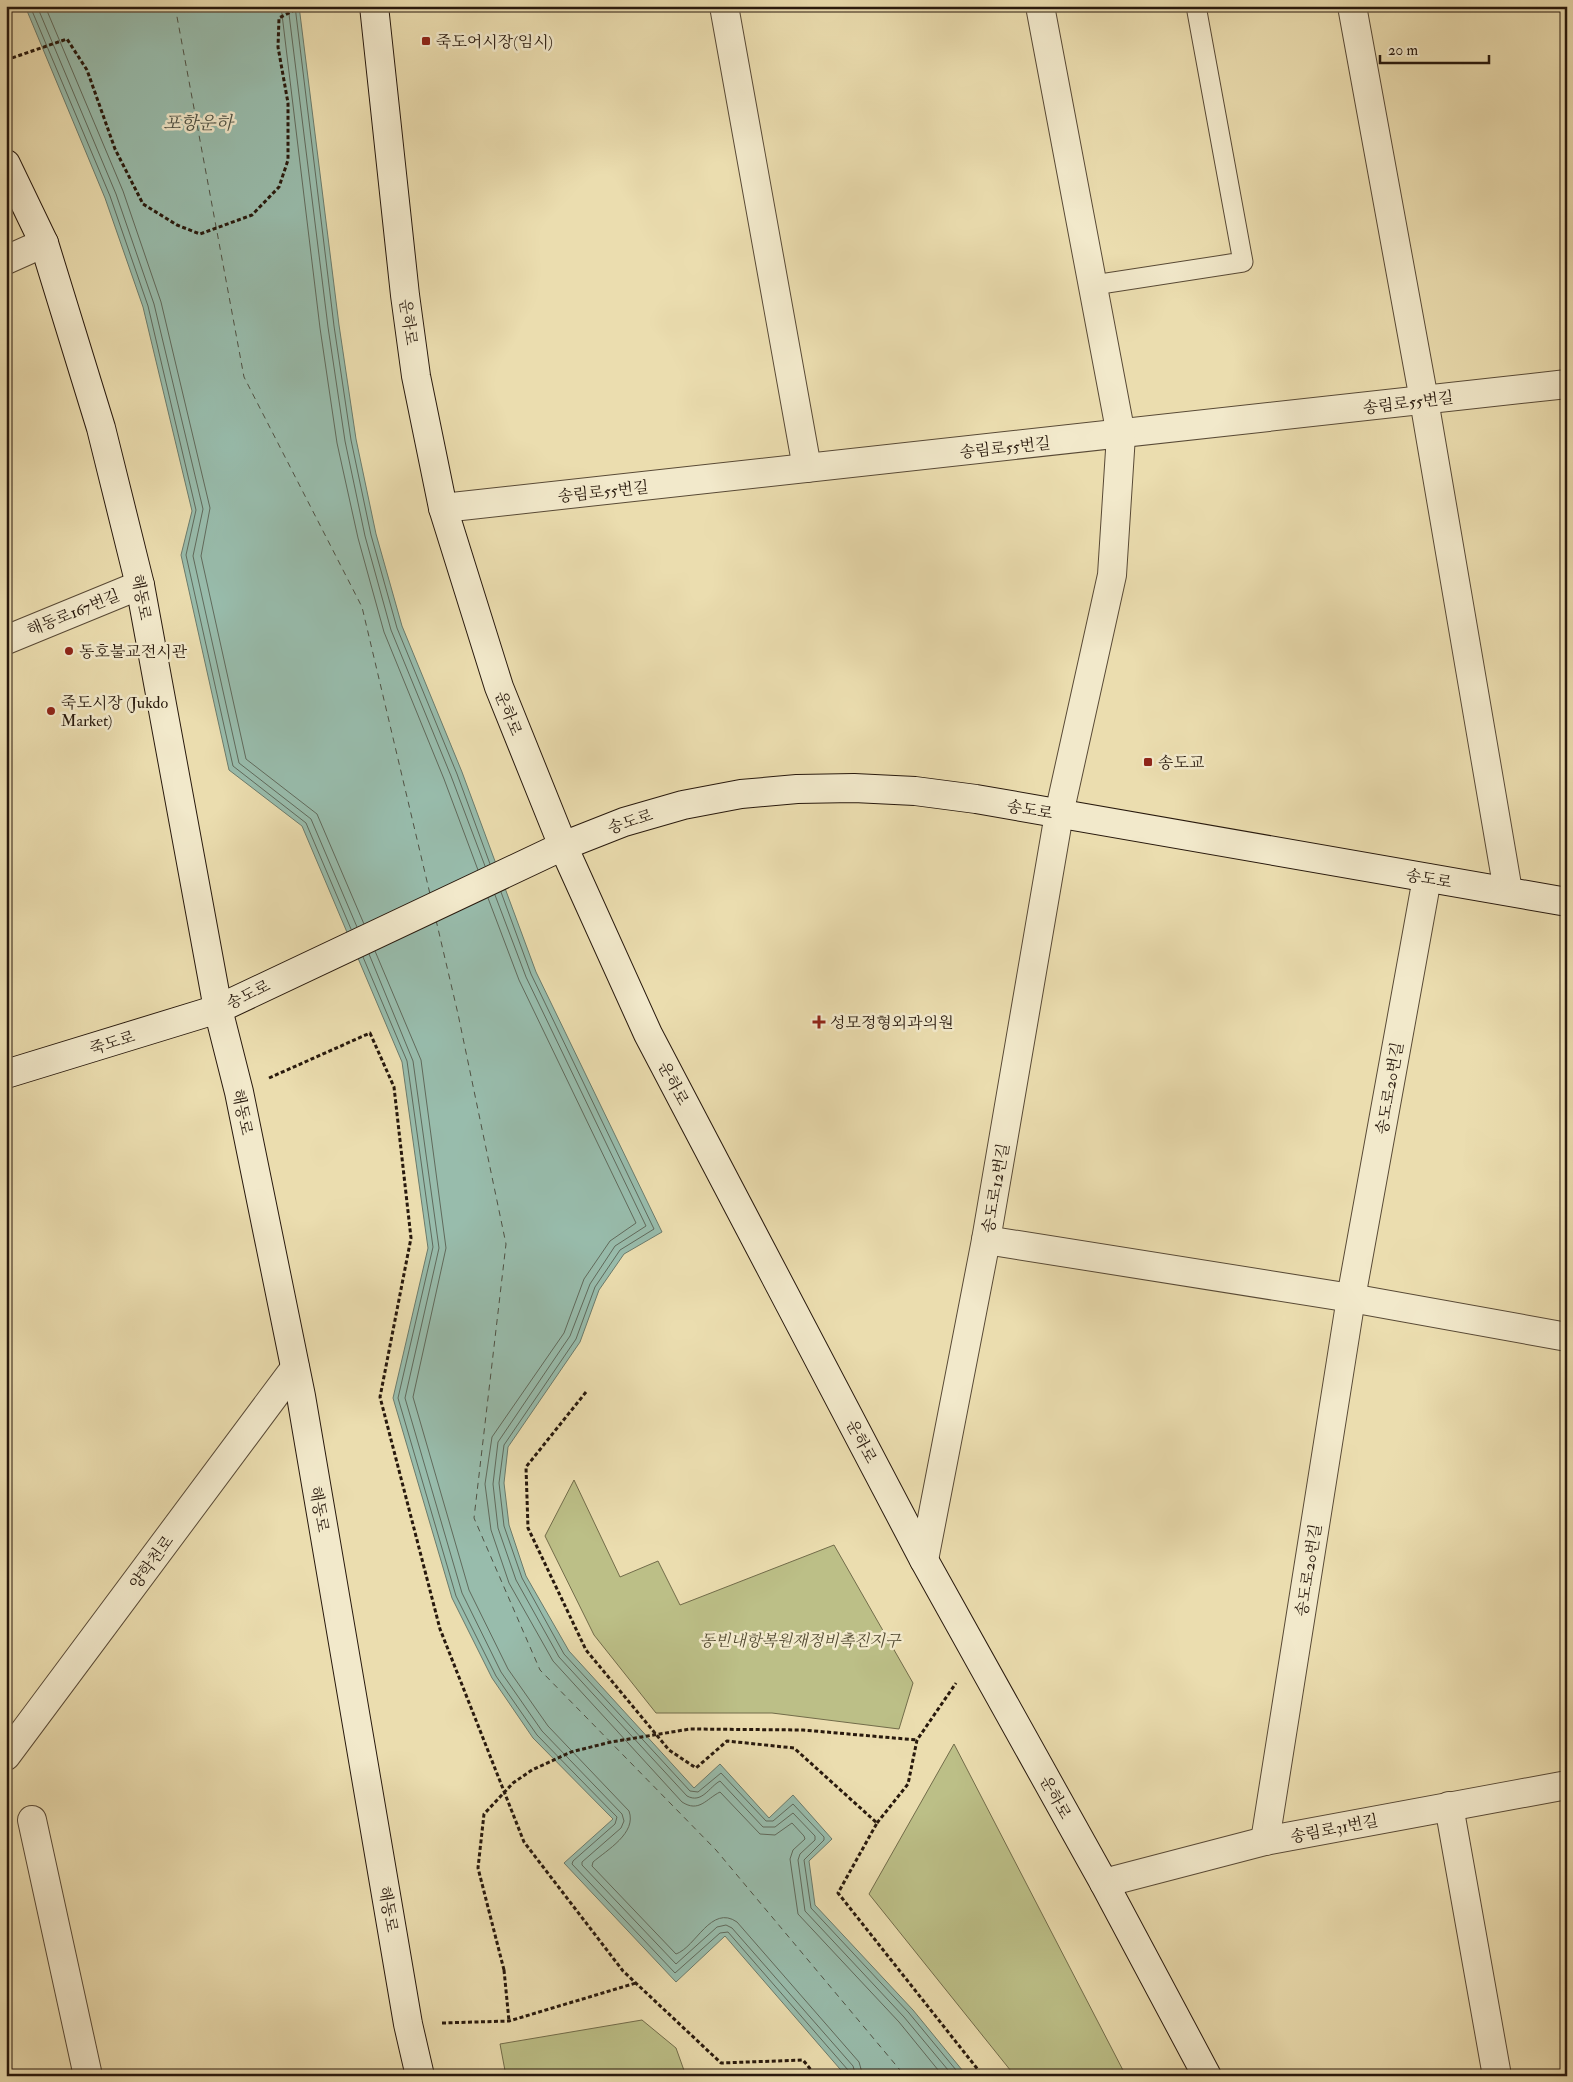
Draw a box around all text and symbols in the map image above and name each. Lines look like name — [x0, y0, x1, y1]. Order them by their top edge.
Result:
place label: 죽도어시장(임시) — [436, 32, 553, 52]
scale bar — [1380, 32, 1489, 64]
marker: 죽도어시장(임시) — [420, 35, 432, 47]
text: 20 m — [1388, 41, 1418, 60]
water label: 포항운하 — [163, 112, 235, 135]
street label: 운하로 — [395, 298, 421, 347]
street label: 송림로55번길 — [1362, 388, 1455, 418]
street label: 송림로55번길 — [959, 433, 1052, 463]
street label: 송림로55번길 — [557, 477, 650, 507]
street label: 해동로 — [127, 573, 155, 622]
street label: 해동로167번길 — [24, 585, 123, 641]
place label: 동호불교전시관 — [79, 642, 188, 662]
marker: 동호불교전시관 — [63, 645, 75, 657]
street label: 운하로 — [490, 688, 526, 739]
place label: 죽도시장 (Jukdo Market) — [61, 693, 168, 731]
marker: 죽도시장 (Jukdo Market) — [45, 705, 57, 717]
place label: 송도교 — [1158, 753, 1204, 773]
marker: 송도교 — [1142, 756, 1154, 768]
street label: 송도로 — [1005, 796, 1055, 824]
street label: 송도로 — [605, 805, 656, 839]
street label: 송도로 — [1404, 865, 1454, 893]
street label: 송도로 — [223, 976, 274, 1014]
place label: 성모정형외과의원 — [830, 1013, 954, 1033]
marker: 성모정형외과의원 — [812, 1015, 826, 1029]
street label: 죽도로 — [87, 1026, 138, 1059]
street label: 송도로20번길 — [1372, 1040, 1408, 1136]
street label: 운하로 — [653, 1058, 693, 1109]
street label: 해동로 — [227, 1087, 257, 1137]
street label: 송도로12번길 — [978, 1142, 1014, 1235]
street label: 운하로 — [841, 1416, 881, 1467]
street label: 해동로 — [305, 1485, 333, 1534]
street label: 송도로20번길 — [1292, 1522, 1326, 1618]
street label: 양학천로 — [126, 1531, 178, 1593]
park label: 동빈내항복원재정비촉진지구 — [700, 1631, 902, 1651]
street label: 운하로 — [1035, 1772, 1075, 1823]
street label: 송림로31번길 — [1289, 1811, 1380, 1847]
street label: 해동로 — [374, 1885, 402, 1934]

